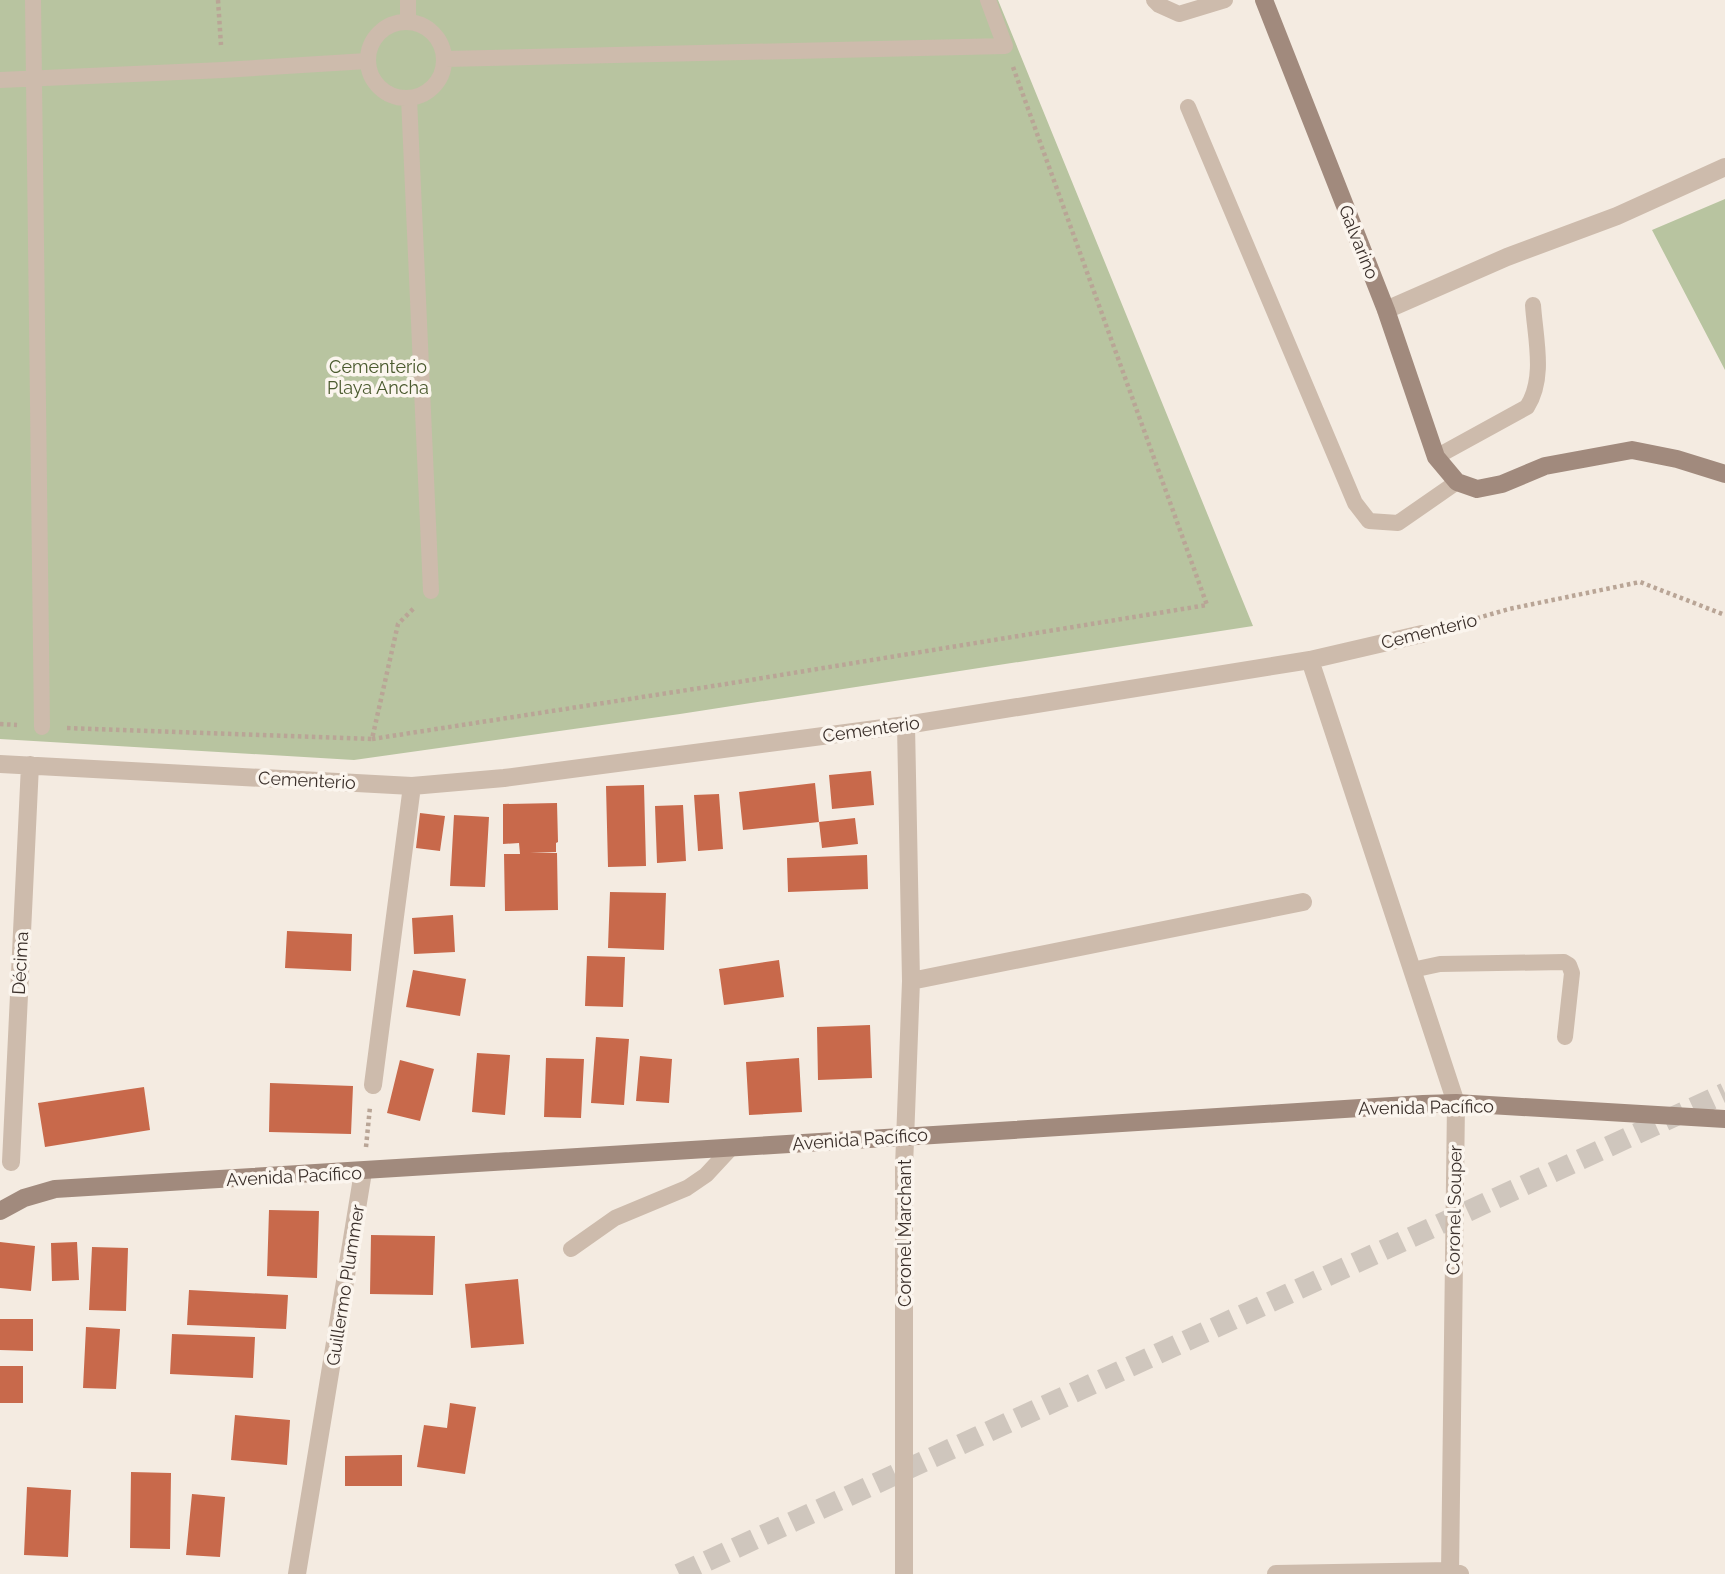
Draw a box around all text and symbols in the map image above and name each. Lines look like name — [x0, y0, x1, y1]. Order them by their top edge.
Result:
street label: Galvarino — [1335, 202, 1383, 282]
park label: Cementerio Playa Ancha — [327, 356, 429, 398]
street label: Cementerio — [1379, 609, 1479, 653]
street label: Cementerio — [821, 712, 921, 746]
street label: Cementerio — [258, 767, 357, 793]
street label: Décima — [8, 931, 32, 995]
street label: Avenida Pacífico — [1358, 1095, 1494, 1119]
street label: Avenida Pacífico — [792, 1124, 929, 1154]
street label: Coronel Souper — [1442, 1144, 1466, 1275]
street label: Coronel Marchant — [894, 1159, 915, 1307]
street label: Avenida Pacífico — [226, 1162, 363, 1190]
street label: Guillermo Plummer — [322, 1202, 368, 1367]

